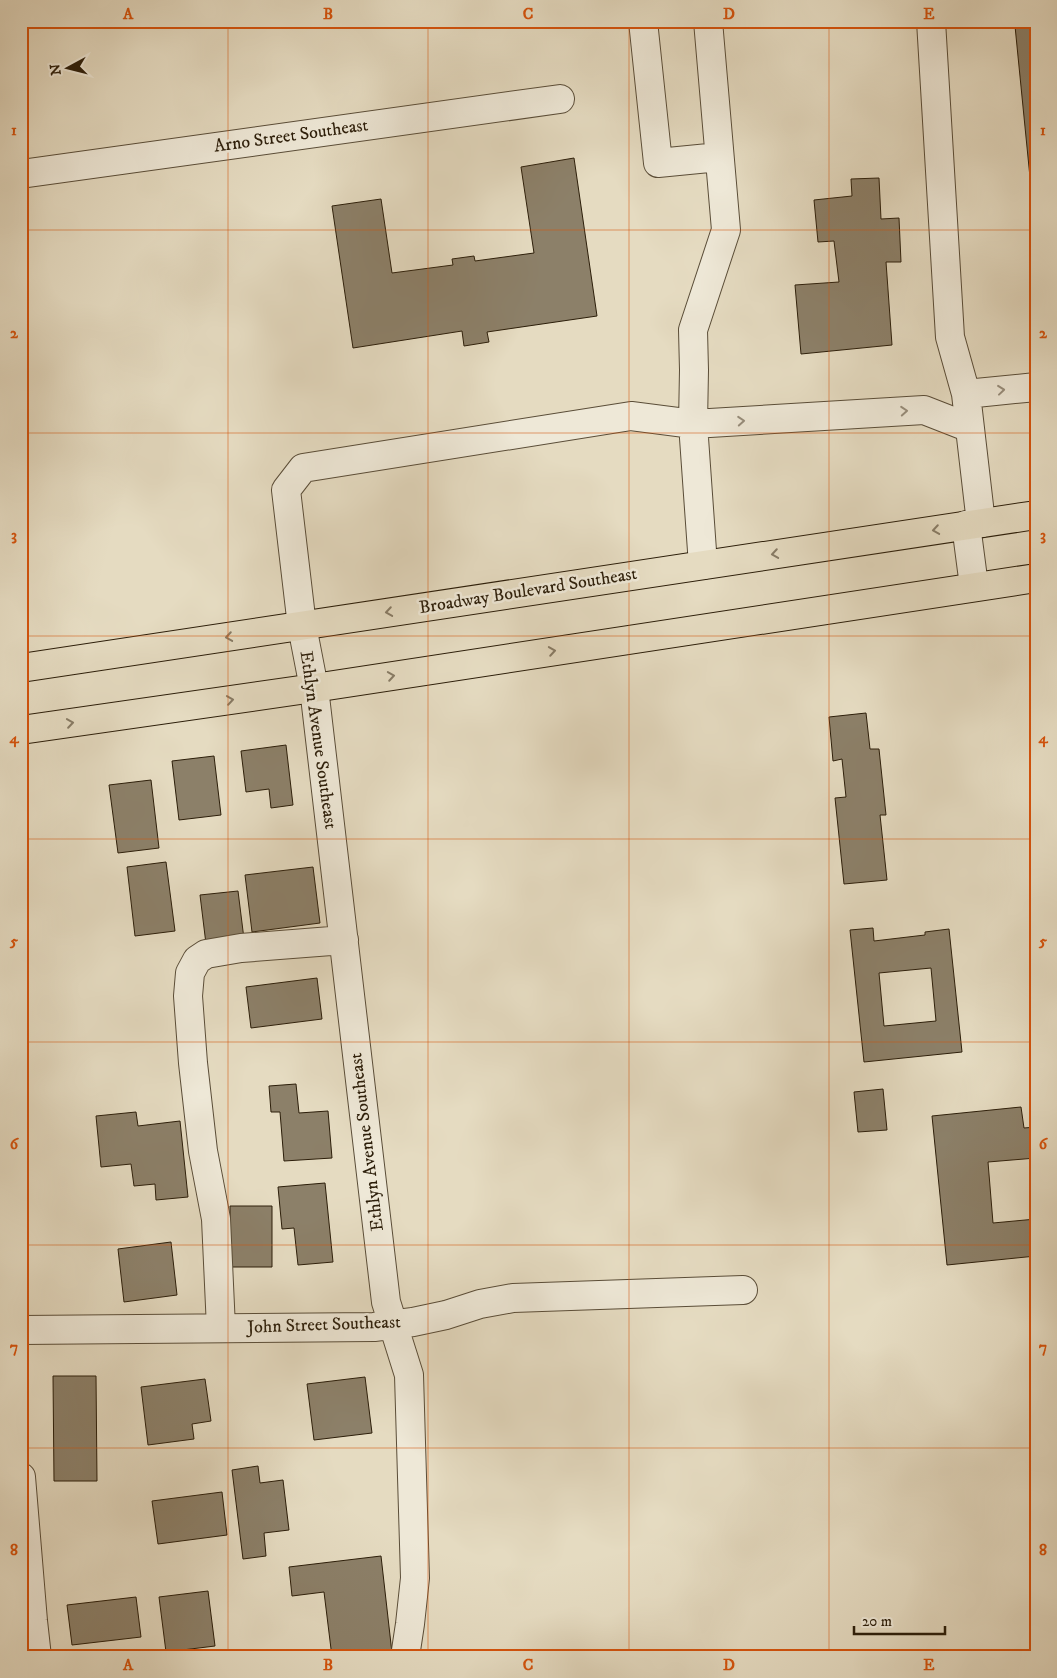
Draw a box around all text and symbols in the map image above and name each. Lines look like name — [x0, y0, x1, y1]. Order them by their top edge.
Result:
text: A — [122, 4, 134, 24]
text: B — [323, 4, 333, 24]
text: C — [523, 4, 533, 24]
text: D — [723, 4, 735, 24]
text: E — [923, 4, 935, 24]
north arrow — [42, 42, 92, 92]
text: N — [46, 62, 66, 76]
street label: Arno Street Southeast — [212, 114, 370, 158]
text: 1 — [11, 120, 17, 140]
text: 1 — [1040, 120, 1046, 140]
text: 2 — [10, 323, 19, 343]
text: 2 — [1039, 323, 1048, 343]
one-way arrow — [997, 385, 1005, 396]
one-way arrow — [900, 406, 908, 417]
one-way arrow — [738, 416, 746, 427]
one-way arrow — [931, 524, 939, 535]
text: 3 — [11, 525, 17, 545]
text: 3 — [1040, 525, 1046, 545]
one-way arrow — [771, 549, 779, 559]
street label: Broadway Boulevard Southeast — [417, 563, 639, 619]
one-way arrow — [385, 607, 394, 617]
one-way arrow — [224, 631, 233, 641]
one-way arrow — [547, 647, 556, 657]
street label: Ethlyn Avenue Southeast — [295, 650, 341, 831]
one-way arrow — [387, 671, 395, 682]
one-way arrow — [227, 695, 235, 706]
one-way arrow — [66, 718, 74, 729]
text: 4 — [8, 728, 19, 748]
text: 4 — [1037, 728, 1048, 748]
text: 5 — [9, 931, 18, 951]
text: 5 — [1038, 931, 1047, 951]
street label: Ethlyn Avenue Southeast — [345, 1051, 389, 1232]
text: 6 — [10, 1134, 20, 1154]
text: 6 — [1039, 1134, 1049, 1154]
street label: John Street Southeast — [245, 1311, 401, 1339]
text: 7 — [10, 1337, 18, 1357]
text: 7 — [1039, 1337, 1047, 1357]
text: 8 — [10, 1540, 18, 1560]
text: 8 — [1039, 1540, 1047, 1560]
scale bar — [854, 1603, 946, 1635]
text: 20 m — [862, 1612, 892, 1631]
text: A — [122, 1655, 134, 1675]
text: B — [323, 1655, 333, 1675]
text: C — [523, 1655, 533, 1675]
text: D — [723, 1655, 735, 1675]
text: E — [923, 1655, 935, 1675]

